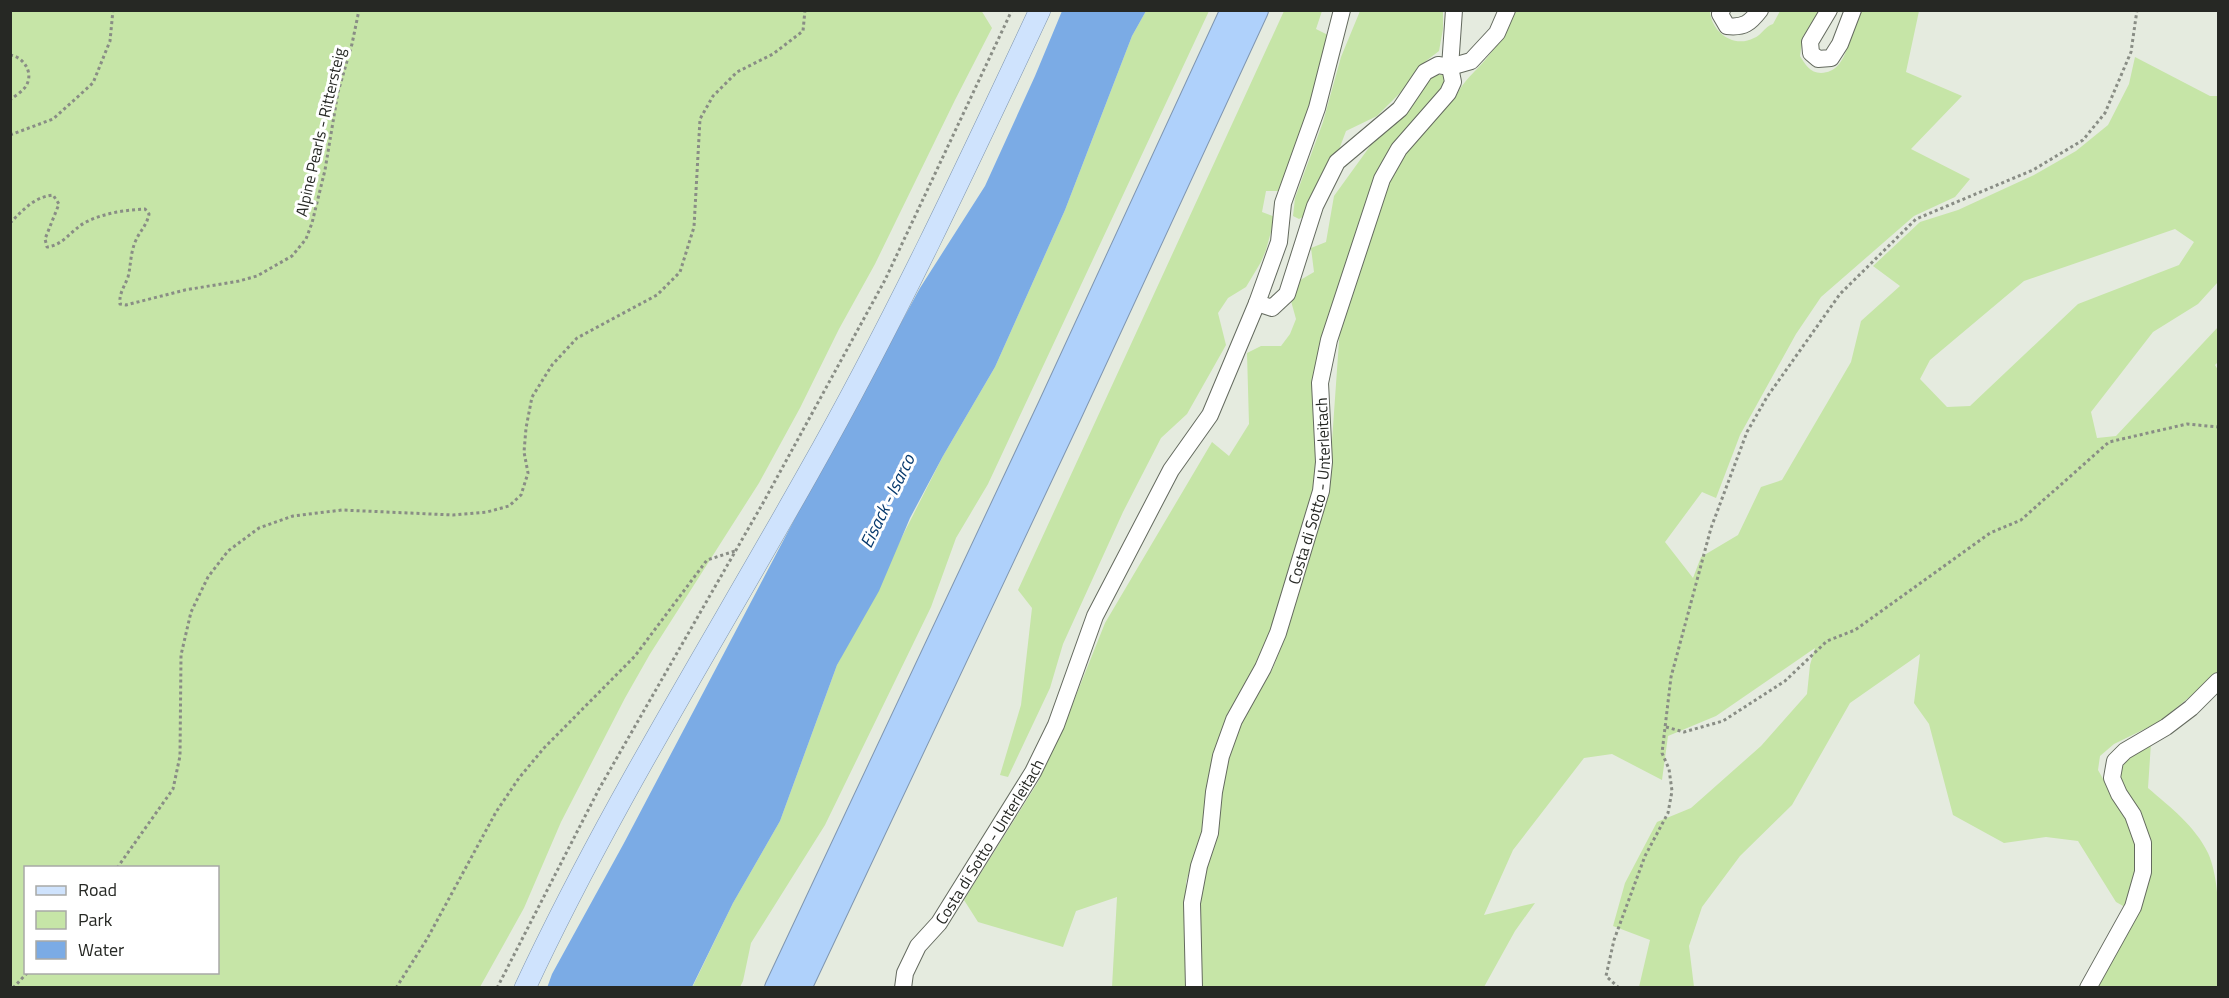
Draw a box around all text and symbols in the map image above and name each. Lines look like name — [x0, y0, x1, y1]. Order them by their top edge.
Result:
street label: Alpine Pearls - Rittersteig — [289, 45, 351, 219]
street label: Costa di Sotto - Unterleitach — [1281, 397, 1336, 587]
water label: Eisack - Isarco — [853, 449, 922, 552]
street label: Costa di Sotto - Unterleitach — [929, 755, 1050, 929]
legend — [24, 866, 219, 974]
text: Road — [78, 876, 117, 903]
text: Park — [78, 906, 113, 933]
text: Water — [78, 936, 124, 963]

